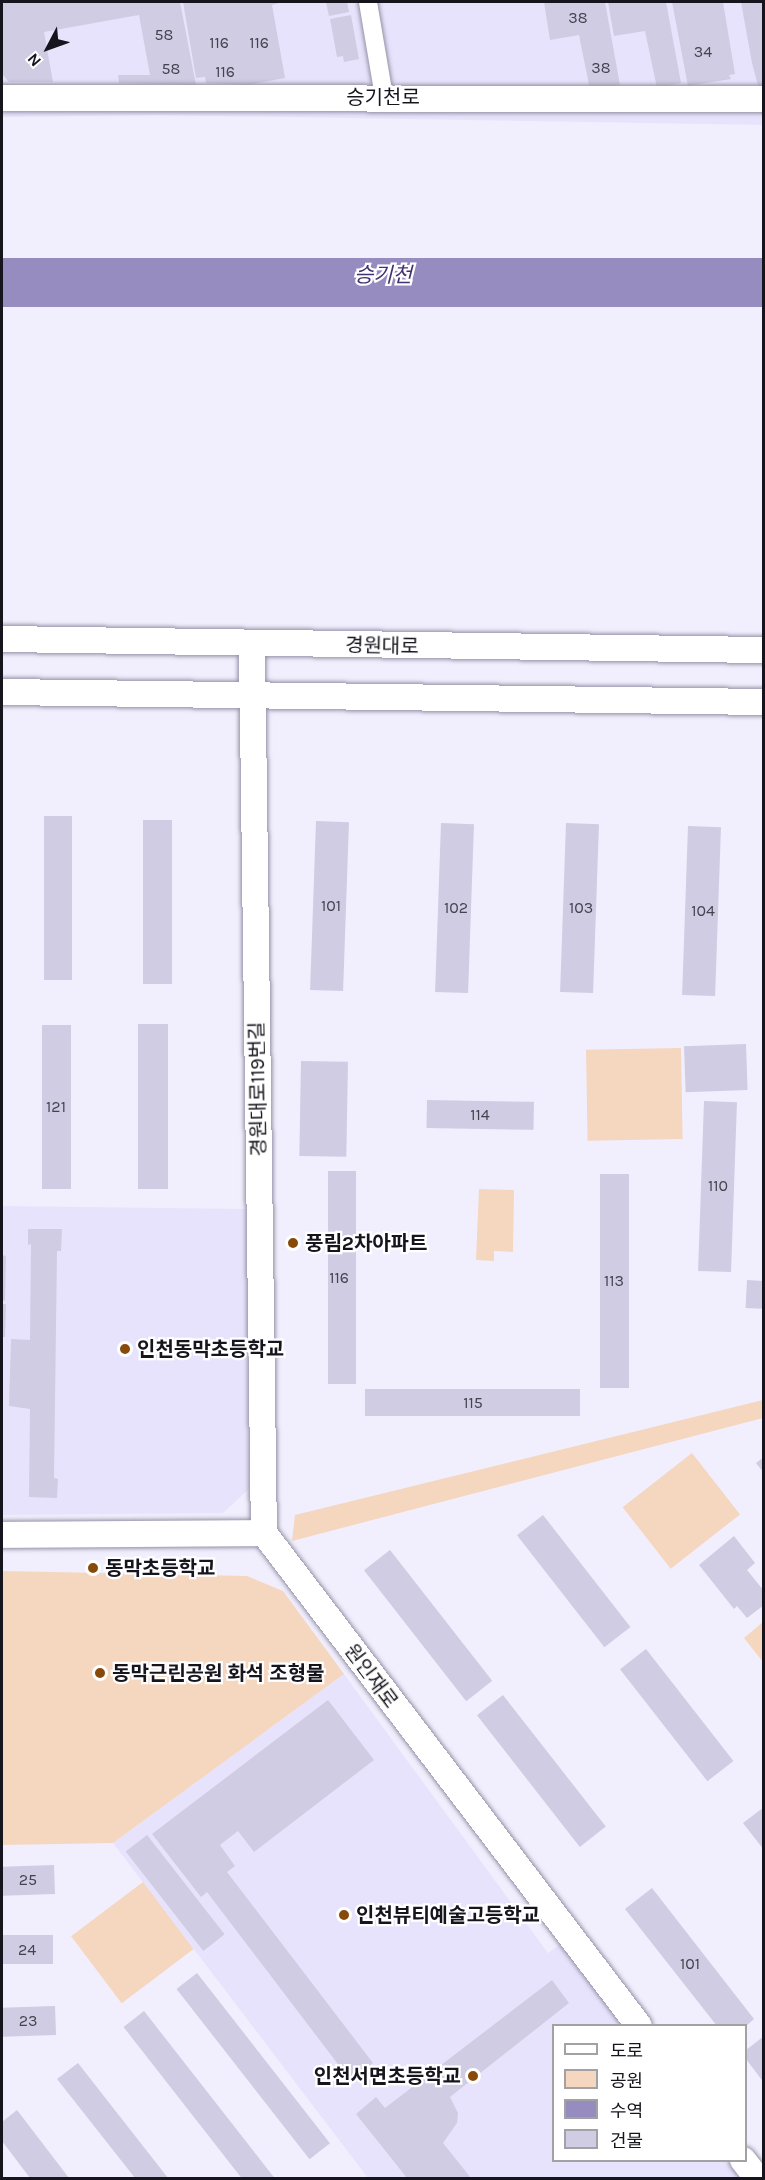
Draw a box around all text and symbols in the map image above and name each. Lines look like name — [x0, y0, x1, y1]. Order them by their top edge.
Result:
house number: 38 — [568, 8, 588, 28]
north arrow — [18, 18, 78, 78]
house number: 58 — [155, 25, 173, 45]
house number: 116 — [209, 33, 229, 53]
house number: 116 — [249, 33, 269, 53]
house number: 34 — [694, 42, 712, 62]
text: N — [23, 50, 45, 71]
house number: 38 — [591, 58, 611, 78]
house number: 58 — [162, 59, 180, 79]
house number: 116 — [215, 62, 235, 82]
street label: 승기천로 — [346, 85, 420, 109]
water label: 승기천 — [354, 262, 412, 288]
street label: 경원대로 — [345, 633, 419, 659]
house number: 101 — [321, 896, 341, 916]
house number: 102 — [444, 898, 468, 918]
house number: 103 — [569, 898, 593, 918]
house number: 104 — [691, 901, 715, 921]
street label: 경원대로119번길 — [245, 1021, 271, 1157]
house number: 121 — [46, 1097, 66, 1117]
house number: 114 — [470, 1105, 490, 1125]
house number: 110 — [708, 1176, 728, 1196]
place label: 풍림2차아파트 — [305, 1231, 427, 1255]
marker: 풍림2차아파트 — [286, 1236, 300, 1250]
house number: 116 — [329, 1268, 349, 1288]
house number: 113 — [604, 1271, 624, 1291]
place label: 인천동막초등학교 — [137, 1337, 284, 1361]
marker: 인천동막초등학교 — [118, 1342, 132, 1356]
house number: 115 — [463, 1393, 483, 1413]
place label: 동막초등학교 — [105, 1556, 215, 1580]
marker: 동막초등학교 — [86, 1561, 100, 1575]
street label: 원인재로 — [339, 1639, 403, 1713]
place label: 동막근린공원 화석 조형물 — [112, 1661, 325, 1685]
marker: 동막근린공원 화석 조형물 — [93, 1666, 107, 1680]
house number: 25 — [19, 1870, 37, 1890]
place label: 인천뷰티예술고등학교 — [356, 1903, 540, 1927]
marker: 인천뷰티예술고등학교 — [337, 1908, 351, 1922]
house number: 24 — [18, 1940, 36, 1960]
house number: 101 — [680, 1954, 700, 1974]
house number: 23 — [19, 2011, 37, 2031]
legend — [552, 2024, 747, 2162]
text: 도로 — [610, 2040, 643, 2062]
place label: 인천서면초등학교 — [314, 2064, 461, 2088]
marker: 인천서면초등학교 — [466, 2069, 480, 2083]
text: 공원 — [610, 2070, 643, 2092]
text: 수역 — [610, 2100, 643, 2122]
text: 건물 — [610, 2130, 643, 2152]

